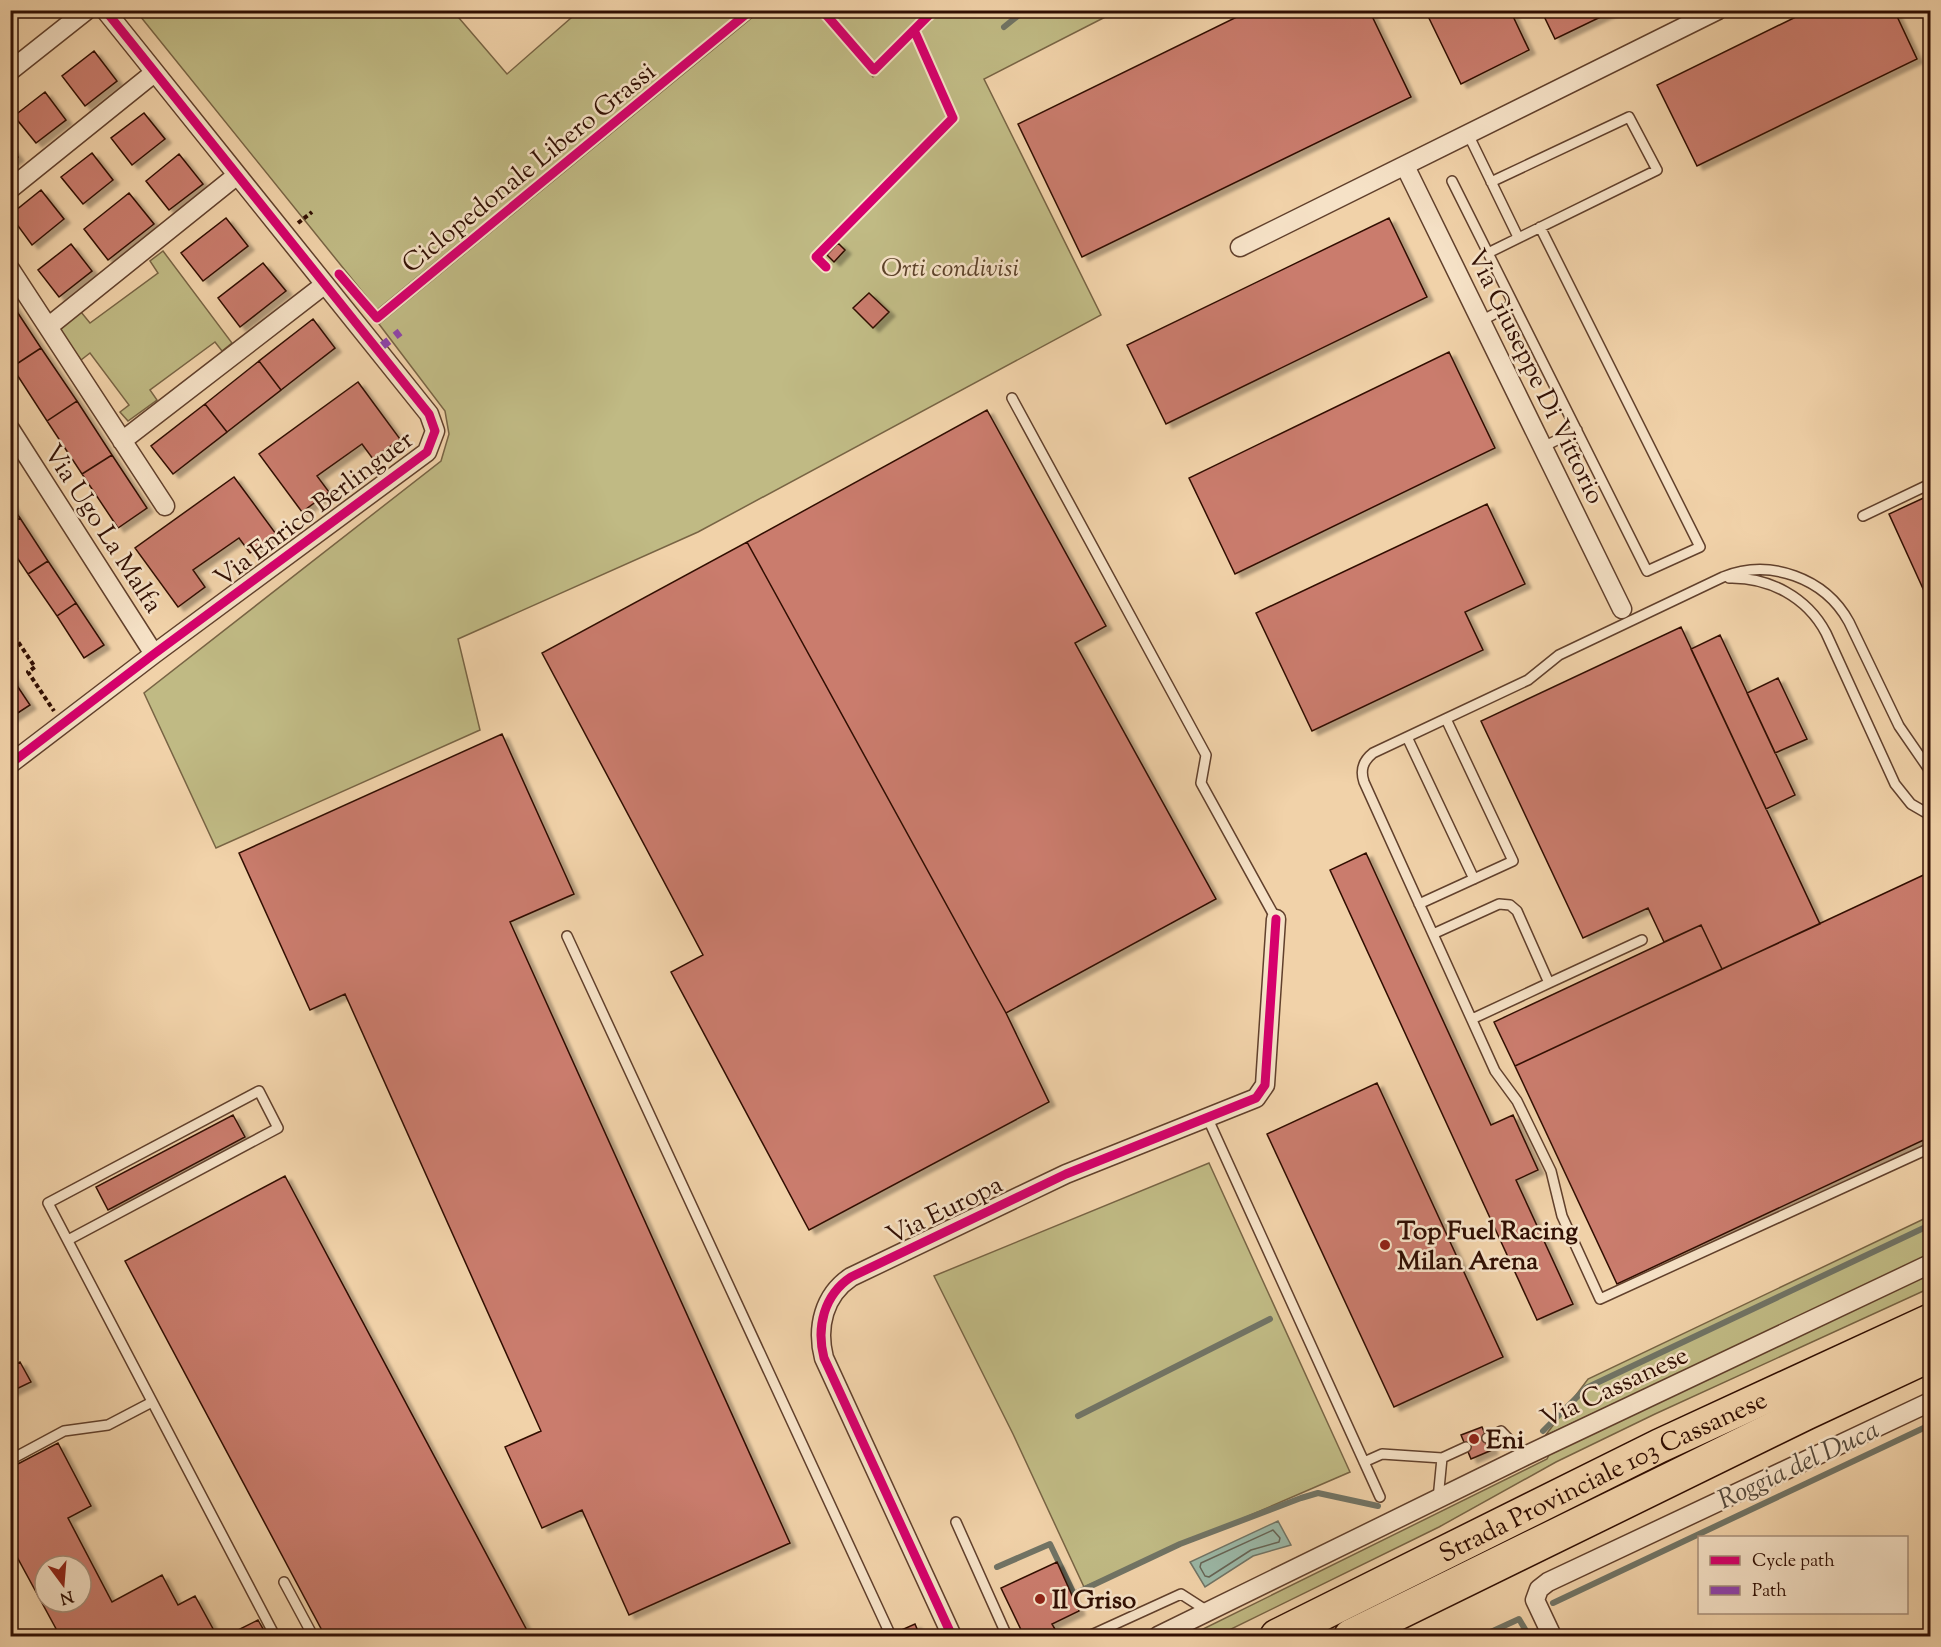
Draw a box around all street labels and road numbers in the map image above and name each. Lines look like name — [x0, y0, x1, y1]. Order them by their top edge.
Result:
street label: Ciclopedonale Libero Grassi — [395, 55, 664, 283]
street label: Via Giuseppe Di Vittorio — [1457, 243, 1613, 511]
street label: Via Enrico Berlinguer — [207, 423, 422, 597]
street label: Via Ugo La Malfa — [33, 438, 170, 621]
street label: Via Europa — [881, 1167, 1009, 1255]
street label: Via Cassanese — [1535, 1338, 1695, 1439]
street label: Strada Provinciale 103 Cassanese — [1433, 1383, 1774, 1573]

